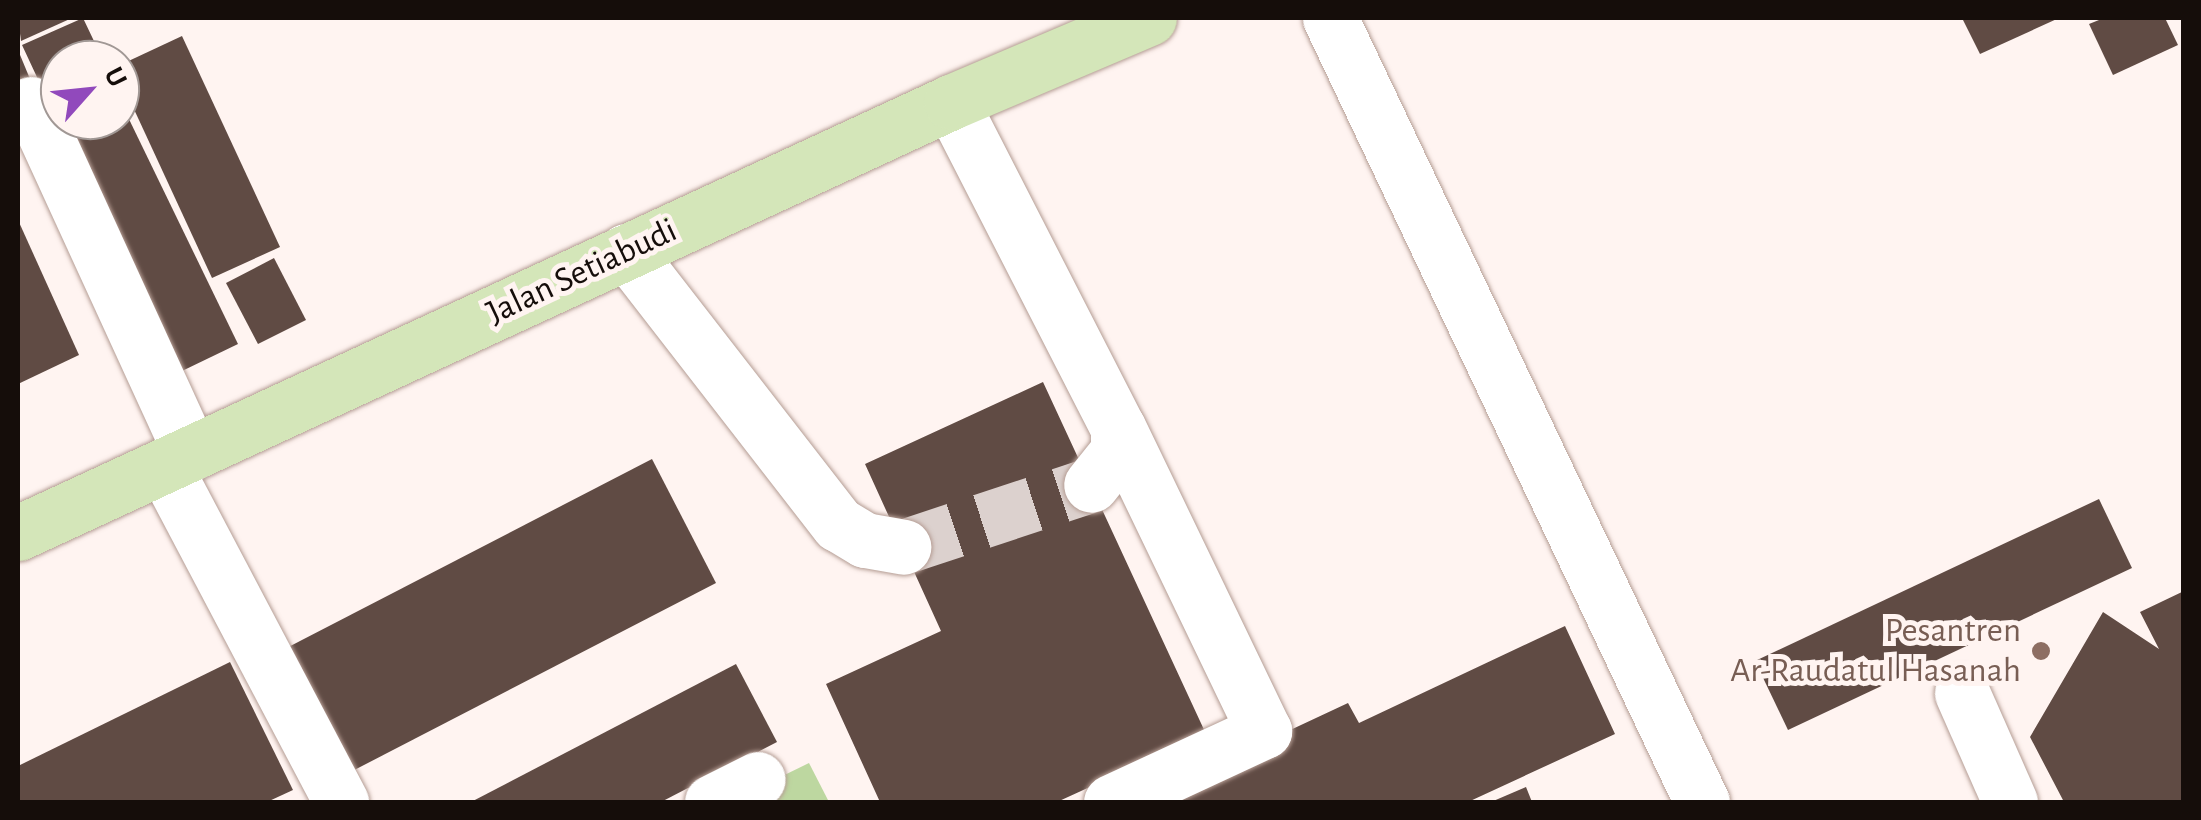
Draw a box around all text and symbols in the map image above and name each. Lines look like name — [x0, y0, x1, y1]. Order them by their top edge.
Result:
north arrow — [40, 40, 140, 140]
text: U — [98, 63, 131, 92]
street label: Jalan Setiabudi — [480, 210, 684, 334]
place label: Pesantren Ar-Raudatul Hasanah — [1730, 610, 2021, 692]
marker: Pesantren Ar-Raudatul Hasanah — [2030, 640, 2052, 662]

